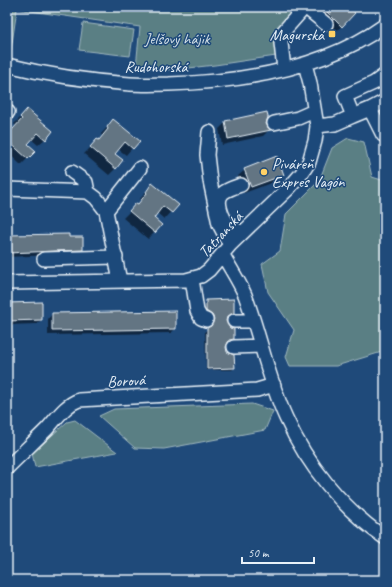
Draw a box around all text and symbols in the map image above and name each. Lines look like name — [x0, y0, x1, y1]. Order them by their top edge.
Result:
place label: Magurská — [270, 25, 326, 45]
park label: Jelšový hájik — [143, 29, 211, 49]
marker: Magurská — [327, 29, 337, 39]
street label: Rudohorská — [125, 57, 189, 77]
place label: Piváreň Expres Vagón — [272, 154, 345, 192]
marker: Piváreň Expres Vagón — [259, 167, 269, 177]
street label: Tatranská — [194, 206, 248, 262]
street label: Borová — [107, 370, 147, 392]
scale bar — [242, 539, 314, 565]
text: 50 m — [248, 545, 270, 561]

